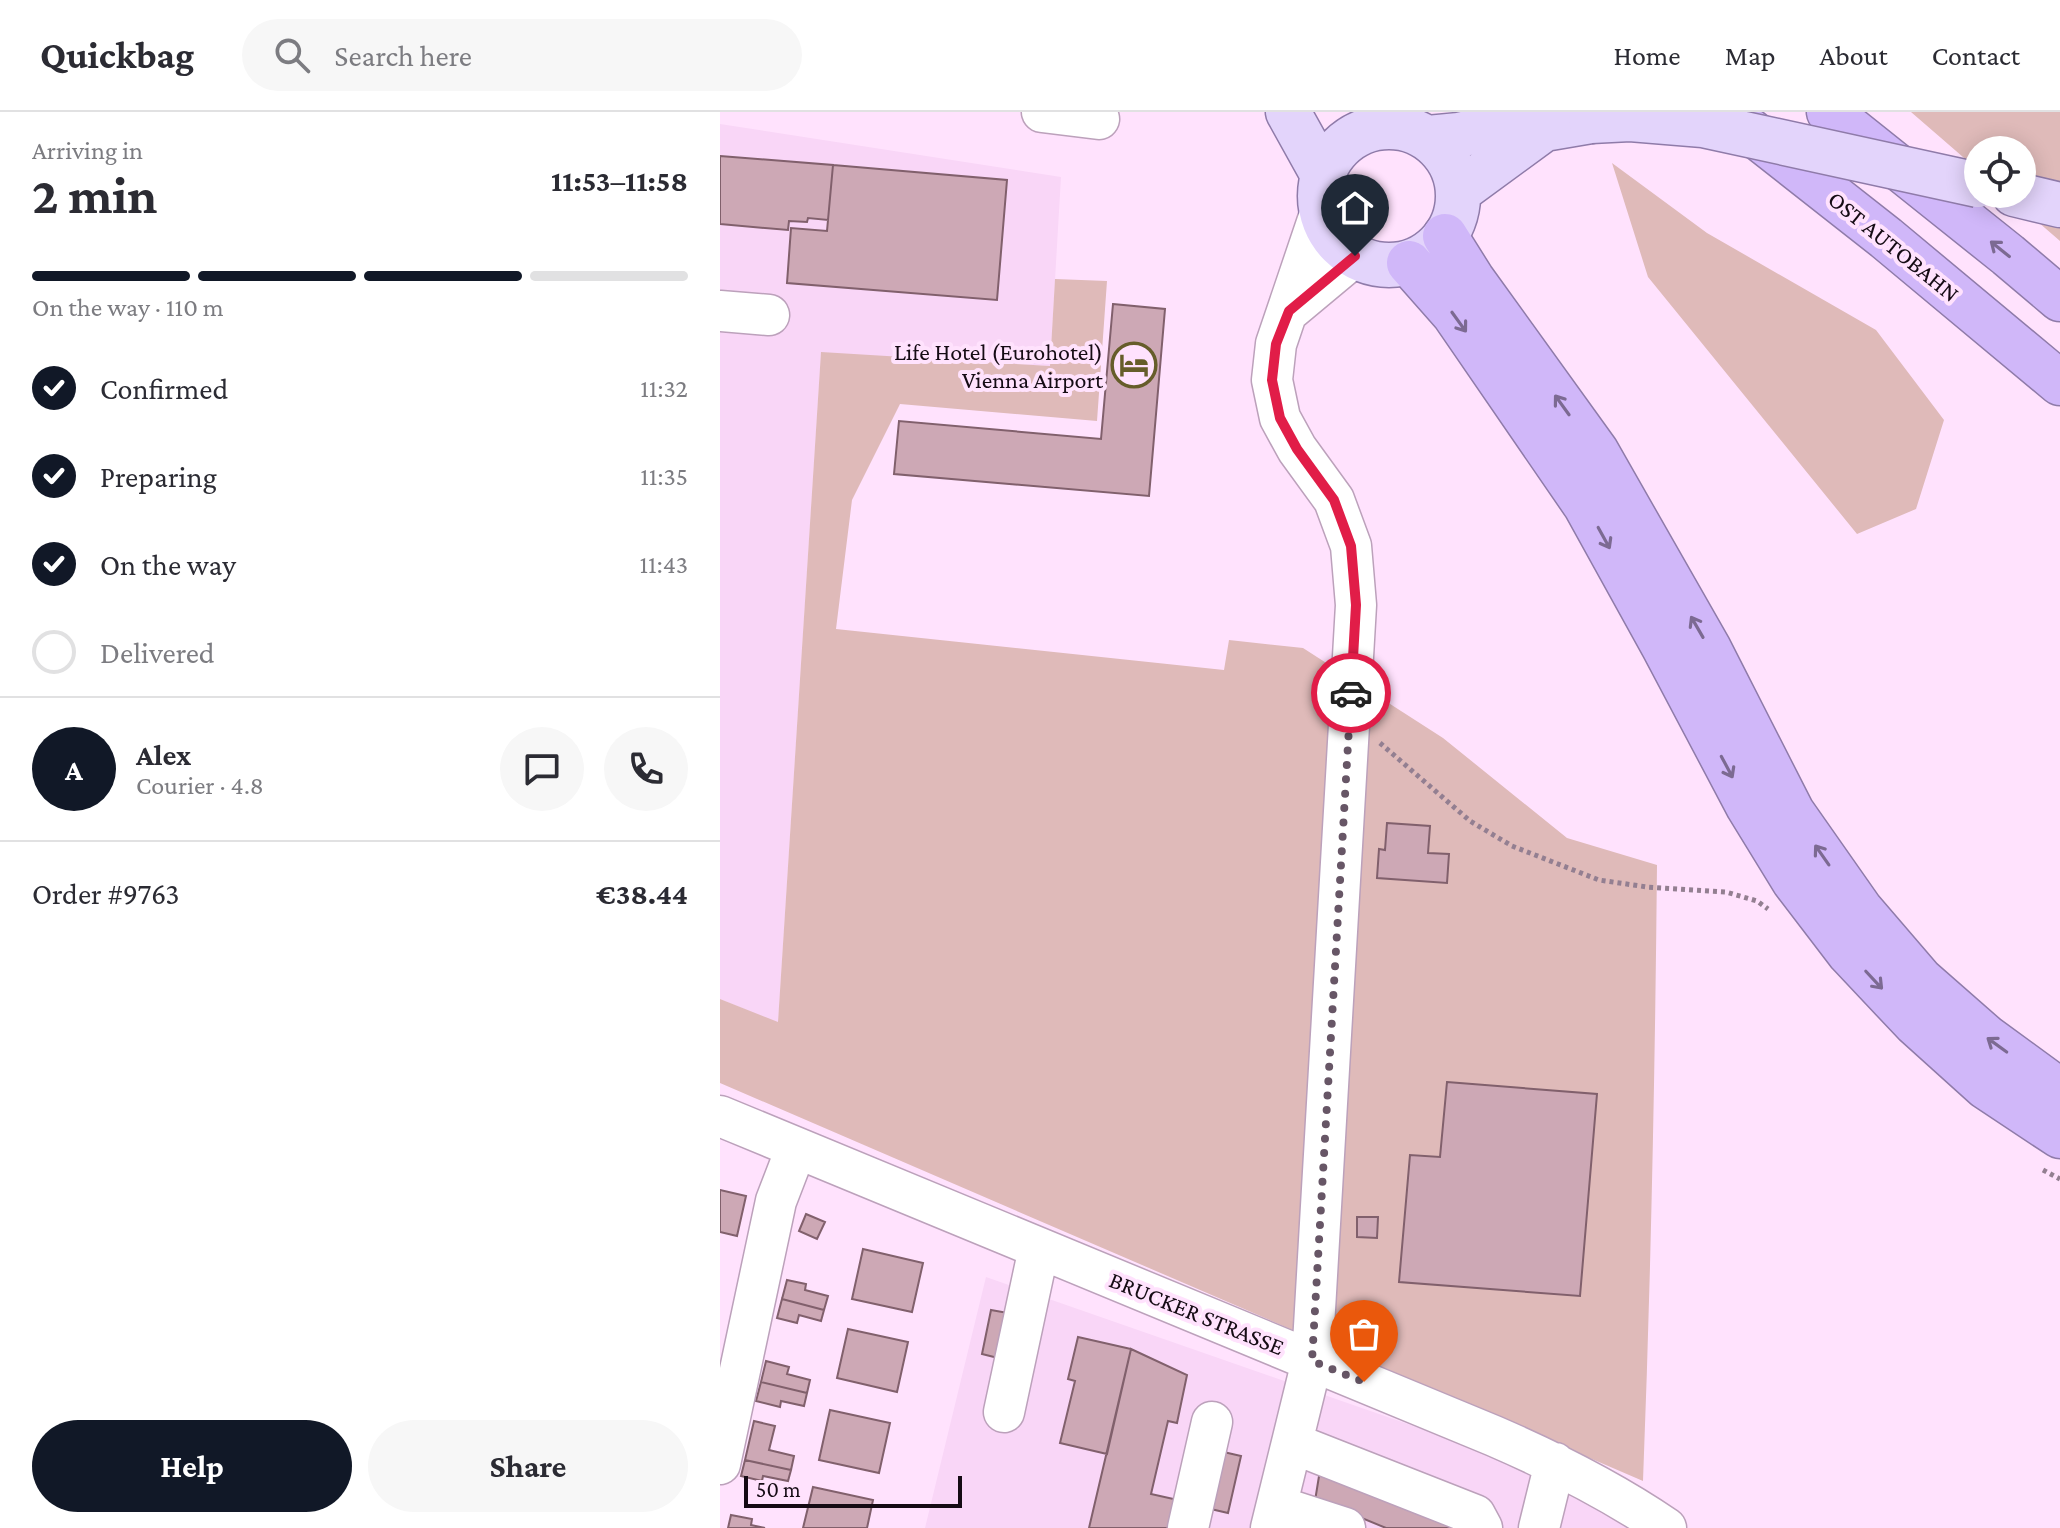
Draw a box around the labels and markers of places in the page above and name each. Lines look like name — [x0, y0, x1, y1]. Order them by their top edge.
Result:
pin — [1321, 174, 1389, 256]
place label: Life Hotel (Eurohotel) Vienna Airport — [894, 338, 1104, 393]
hotel icon: Life Hotel (Eurohotel) Vienna Airport — [1110, 341, 1158, 389]
pin — [1330, 1300, 1398, 1382]

